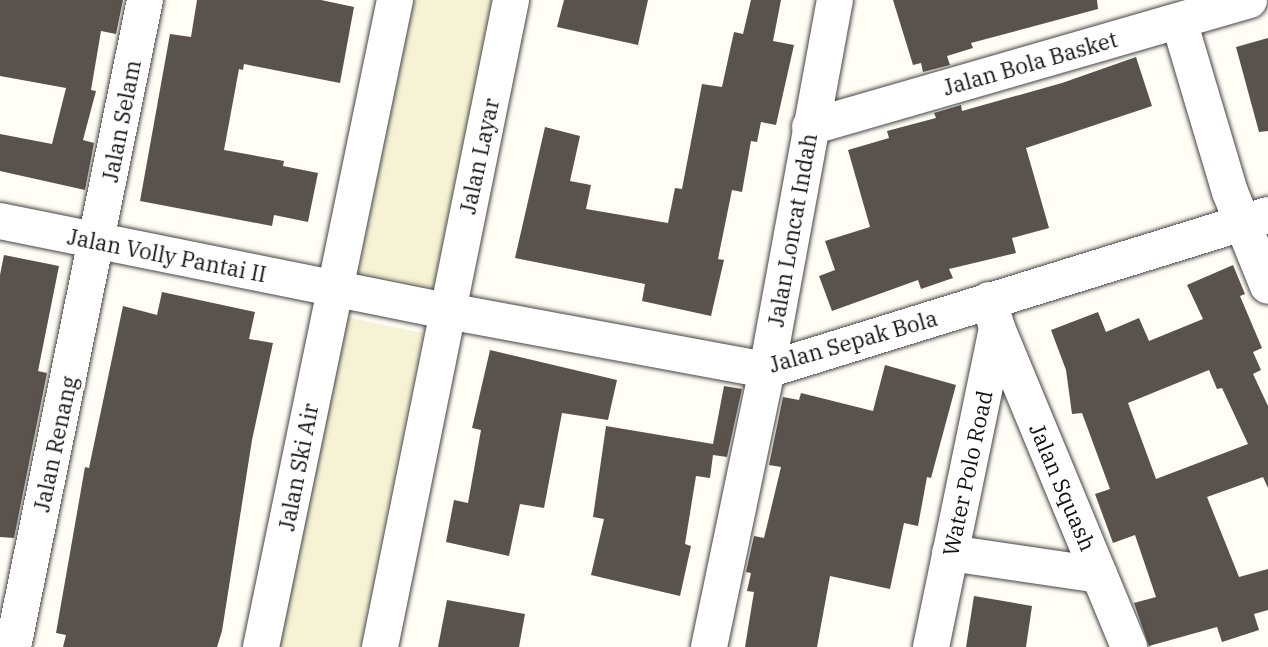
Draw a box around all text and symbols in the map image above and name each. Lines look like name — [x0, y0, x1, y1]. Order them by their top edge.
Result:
street label: Jalan Bola Basket — [940, 25, 1120, 101]
street label: Jalan Selam — [96, 58, 146, 184]
street label: Jalan Layar — [454, 96, 504, 216]
street label: Jalan Loncat Indah — [762, 131, 822, 329]
street label: Jalan Volly Pantai II — [65, 223, 269, 287]
street label: Jalan Sepak Bola — [766, 304, 940, 378]
street label: Jalan Renang — [28, 374, 82, 514]
street label: Water Polo Road — [937, 388, 997, 558]
street label: Jalan Ski Air — [273, 401, 323, 533]
street label: Jalan Squash — [1024, 419, 1102, 555]

